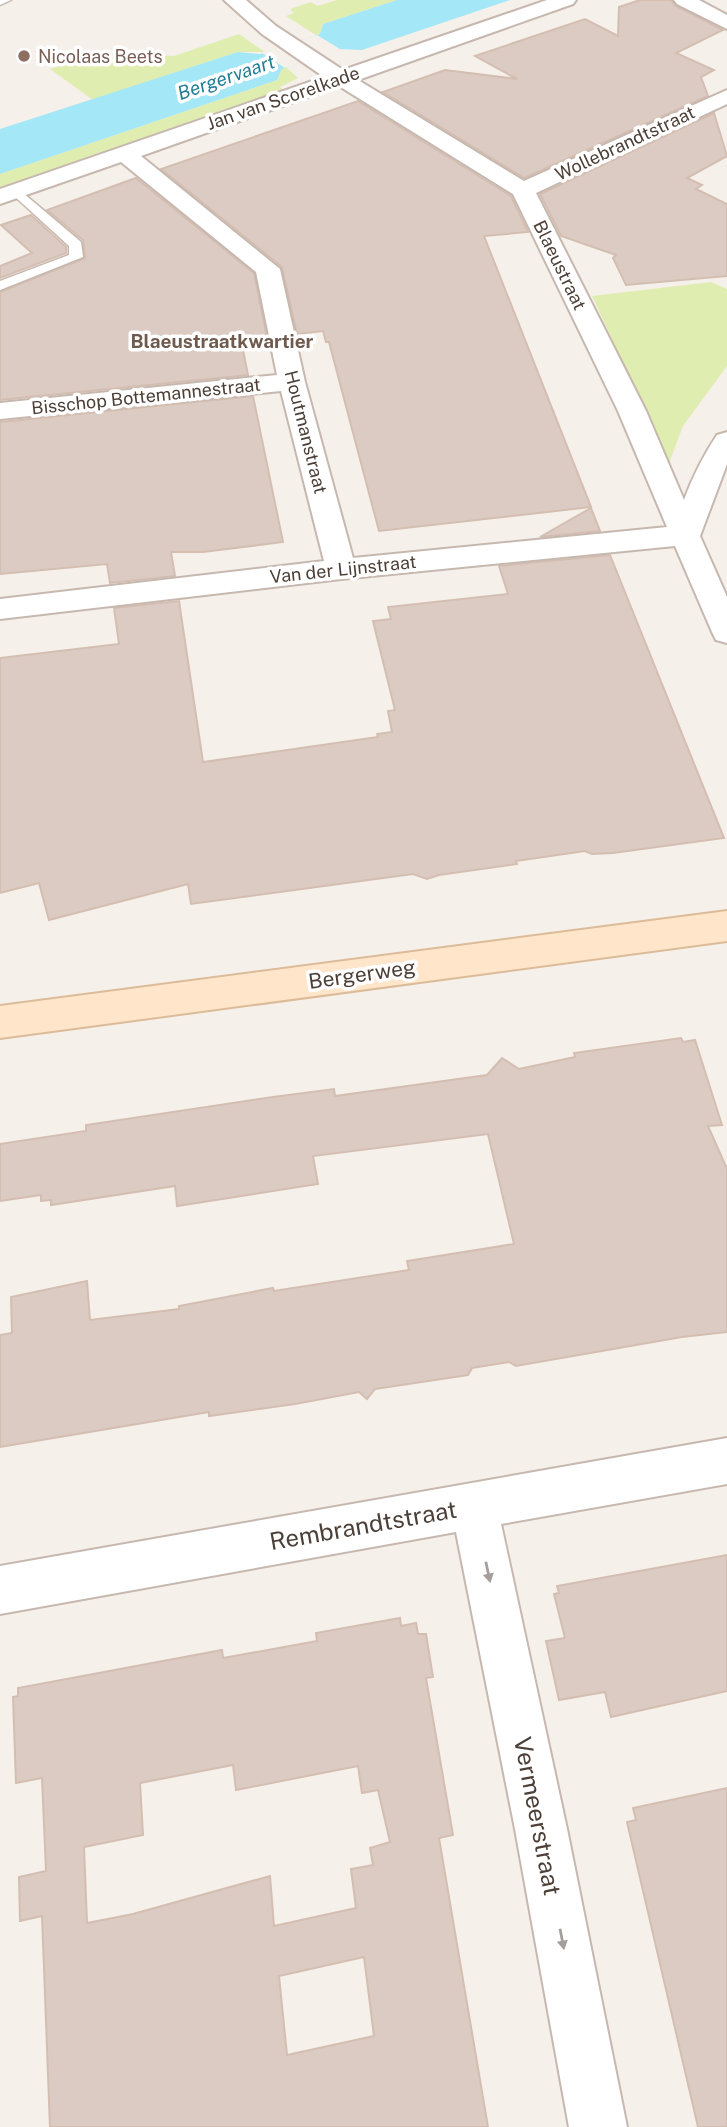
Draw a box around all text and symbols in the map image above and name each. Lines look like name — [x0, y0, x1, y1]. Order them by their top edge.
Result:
place label: Nicolaas Beets — [38, 46, 163, 67]
marker: Nicolaas Beets — [16, 48, 32, 64]
water label: Bergervaart — [174, 50, 278, 104]
street label: Jan van Scorelkade — [204, 62, 362, 134]
street label: Wollebrandtstraat — [552, 101, 698, 185]
street label: Blaeustraat — [529, 217, 591, 313]
district label: Blaeustraatkwartier — [131, 330, 314, 352]
street label: Houtmanstraat — [281, 368, 331, 496]
street label: Bisschop Bottemannestraat — [30, 374, 262, 418]
street label: Van der Lijnstraat — [269, 551, 417, 587]
street label: Bergerweg — [307, 954, 417, 994]
street label: Rembrandtstraat — [267, 1495, 459, 1555]
one-way arrow — [482, 1561, 493, 1583]
street label: Vermeerstraat — [509, 1734, 567, 1898]
one-way arrow — [557, 1928, 568, 1950]

